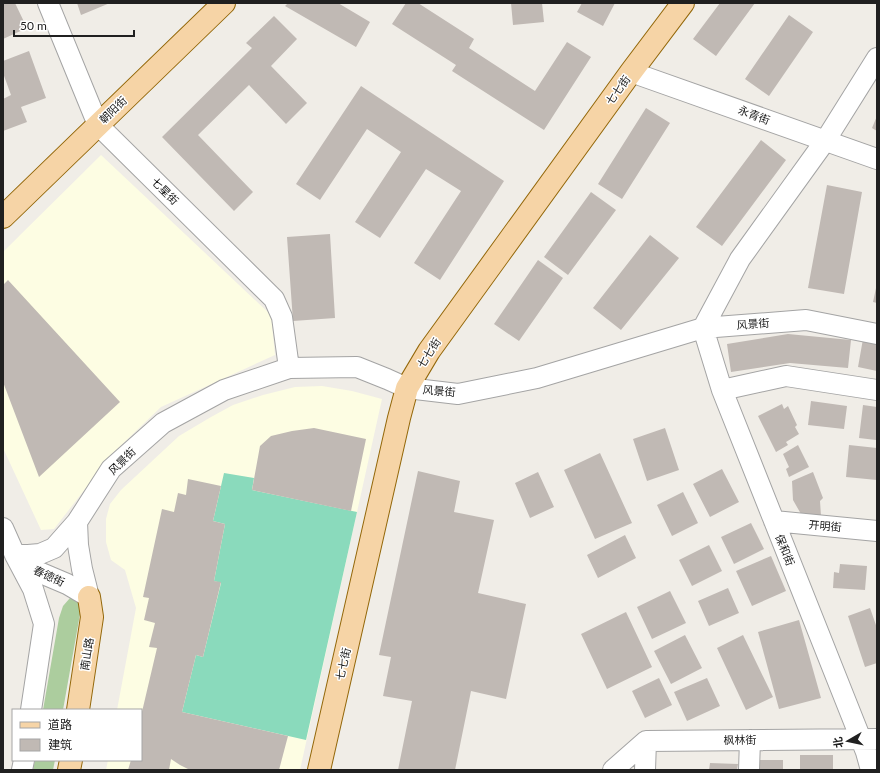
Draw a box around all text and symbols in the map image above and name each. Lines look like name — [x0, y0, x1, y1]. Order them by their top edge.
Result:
scale bar — [14, 12, 134, 38]
text: 50 m — [20, 18, 47, 33]
street label: 七七街 — [603, 73, 633, 107]
street label: 朝阳街 — [96, 94, 129, 126]
street label: 永青街 — [736, 103, 772, 126]
street label: 七星街 — [149, 174, 182, 207]
street label: 风景街 — [736, 316, 770, 331]
street label: 七七街 — [414, 335, 443, 370]
street label: 风景街 — [422, 383, 456, 398]
street label: 风景街 — [105, 444, 138, 477]
street label: 开明街 — [808, 518, 842, 533]
street label: 保和街 — [773, 532, 798, 568]
street label: 春德街 — [32, 563, 67, 588]
street label: 南山路 — [78, 637, 96, 671]
street label: 七七街 — [332, 646, 353, 681]
legend — [12, 709, 142, 761]
text: 道路 — [48, 717, 72, 732]
north arrow — [828, 721, 868, 761]
street label: 枫林街 — [723, 733, 757, 746]
text: 北 — [830, 736, 845, 749]
text: 建筑 — [48, 737, 72, 752]

